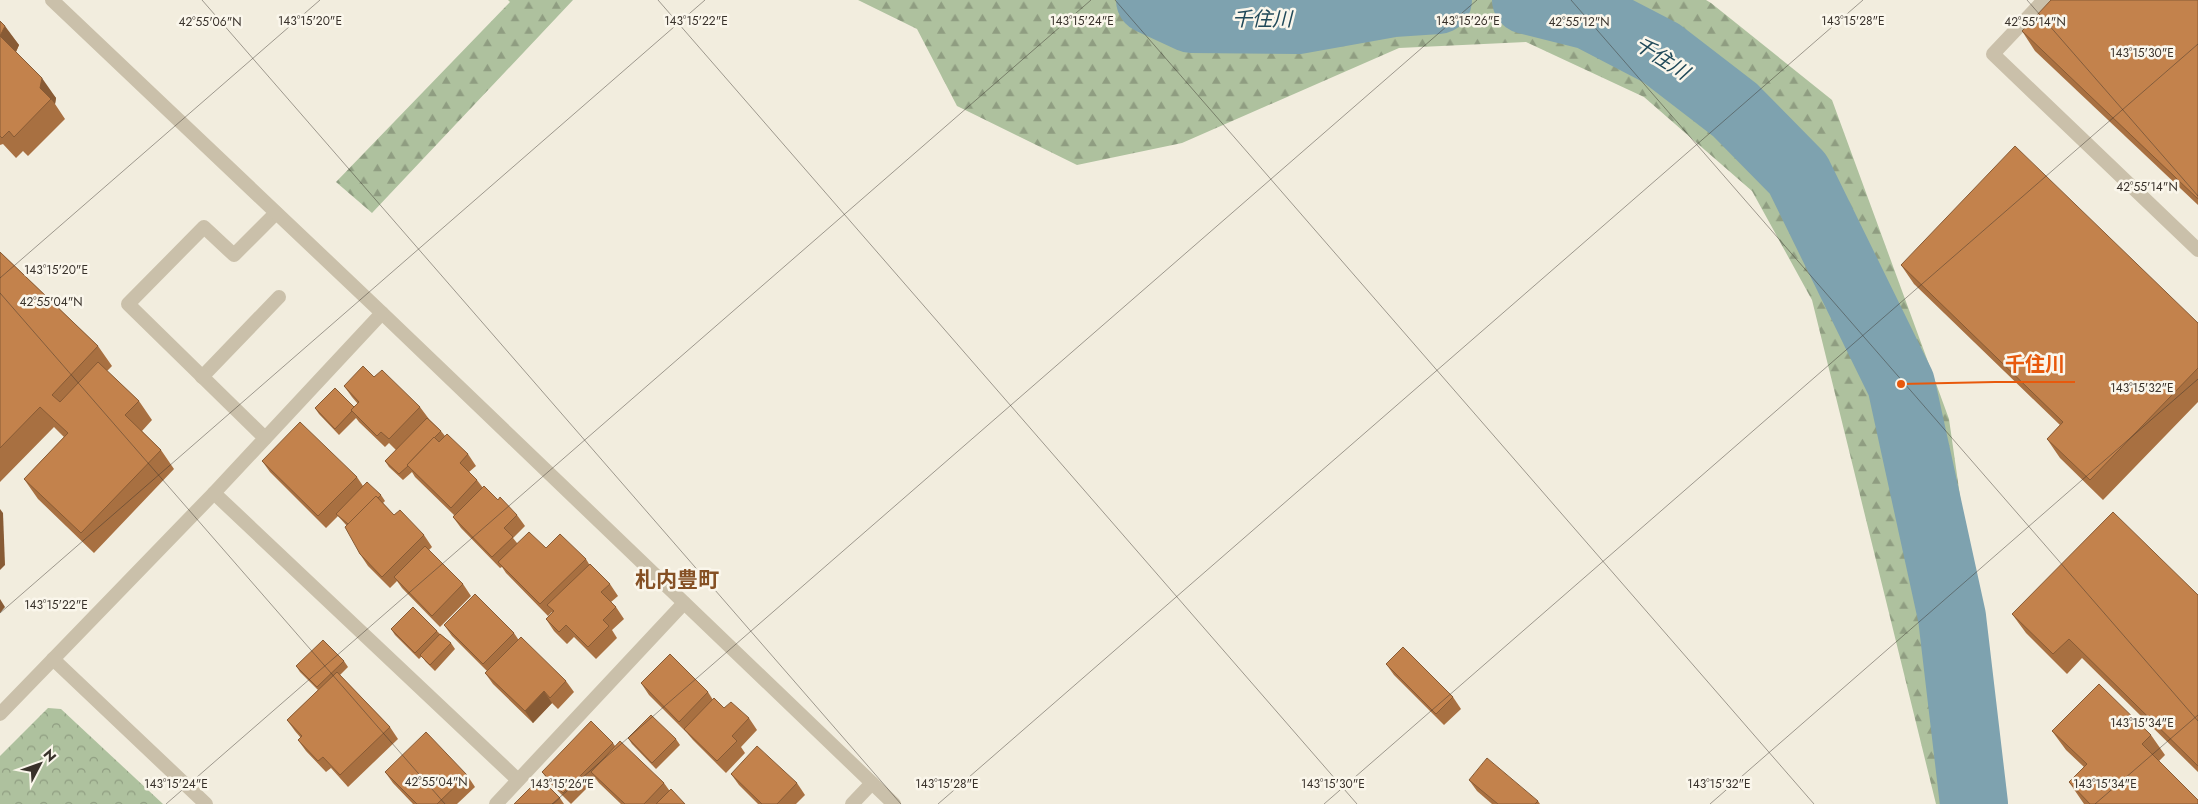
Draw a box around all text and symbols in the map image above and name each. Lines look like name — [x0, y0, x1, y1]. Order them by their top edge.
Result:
water label: 千住川 — [1232, 5, 1294, 34]
text: 143°15'20"E — [278, 12, 342, 30]
text: 143°15'22"E — [664, 12, 728, 30]
text: 143°15'24"E — [1050, 12, 1114, 30]
text: 143°15'26"E — [1436, 12, 1500, 30]
text: 143°15'28"E — [1821, 12, 1885, 30]
text: 42°55'06"N — [178, 13, 242, 31]
text: 42°55'12"N — [1548, 13, 1610, 31]
text: 42°55'14"N — [2004, 13, 2066, 31]
water label: 千住川 — [1629, 30, 1696, 88]
text: 143°15'30"E — [2110, 44, 2174, 62]
text: 42°55'14"N — [2116, 178, 2178, 196]
text: 143°15'20"E — [24, 261, 88, 279]
text: 42°55'04"N — [19, 293, 83, 311]
callout: 千住川 — [1995, 347, 2075, 382]
text: 千住川 — [2005, 350, 2065, 379]
text: 143°15'32"E — [2110, 379, 2174, 397]
district label: 札内豊町 — [635, 565, 719, 595]
text: 143°15'22"E — [24, 596, 88, 614]
text: 143°15'34"E — [2110, 714, 2174, 732]
north arrow — [15, 739, 65, 789]
text: N — [39, 745, 61, 766]
text: 42°55'04"N — [404, 773, 468, 791]
text: 143°15'24"E — [144, 775, 208, 793]
text: 143°15'26"E — [530, 775, 594, 793]
text: 143°15'28"E — [915, 775, 979, 793]
text: 143°15'30"E — [1301, 775, 1365, 793]
text: 143°15'32"E — [1687, 775, 1751, 793]
text: 143°15'34"E — [2073, 775, 2137, 793]

